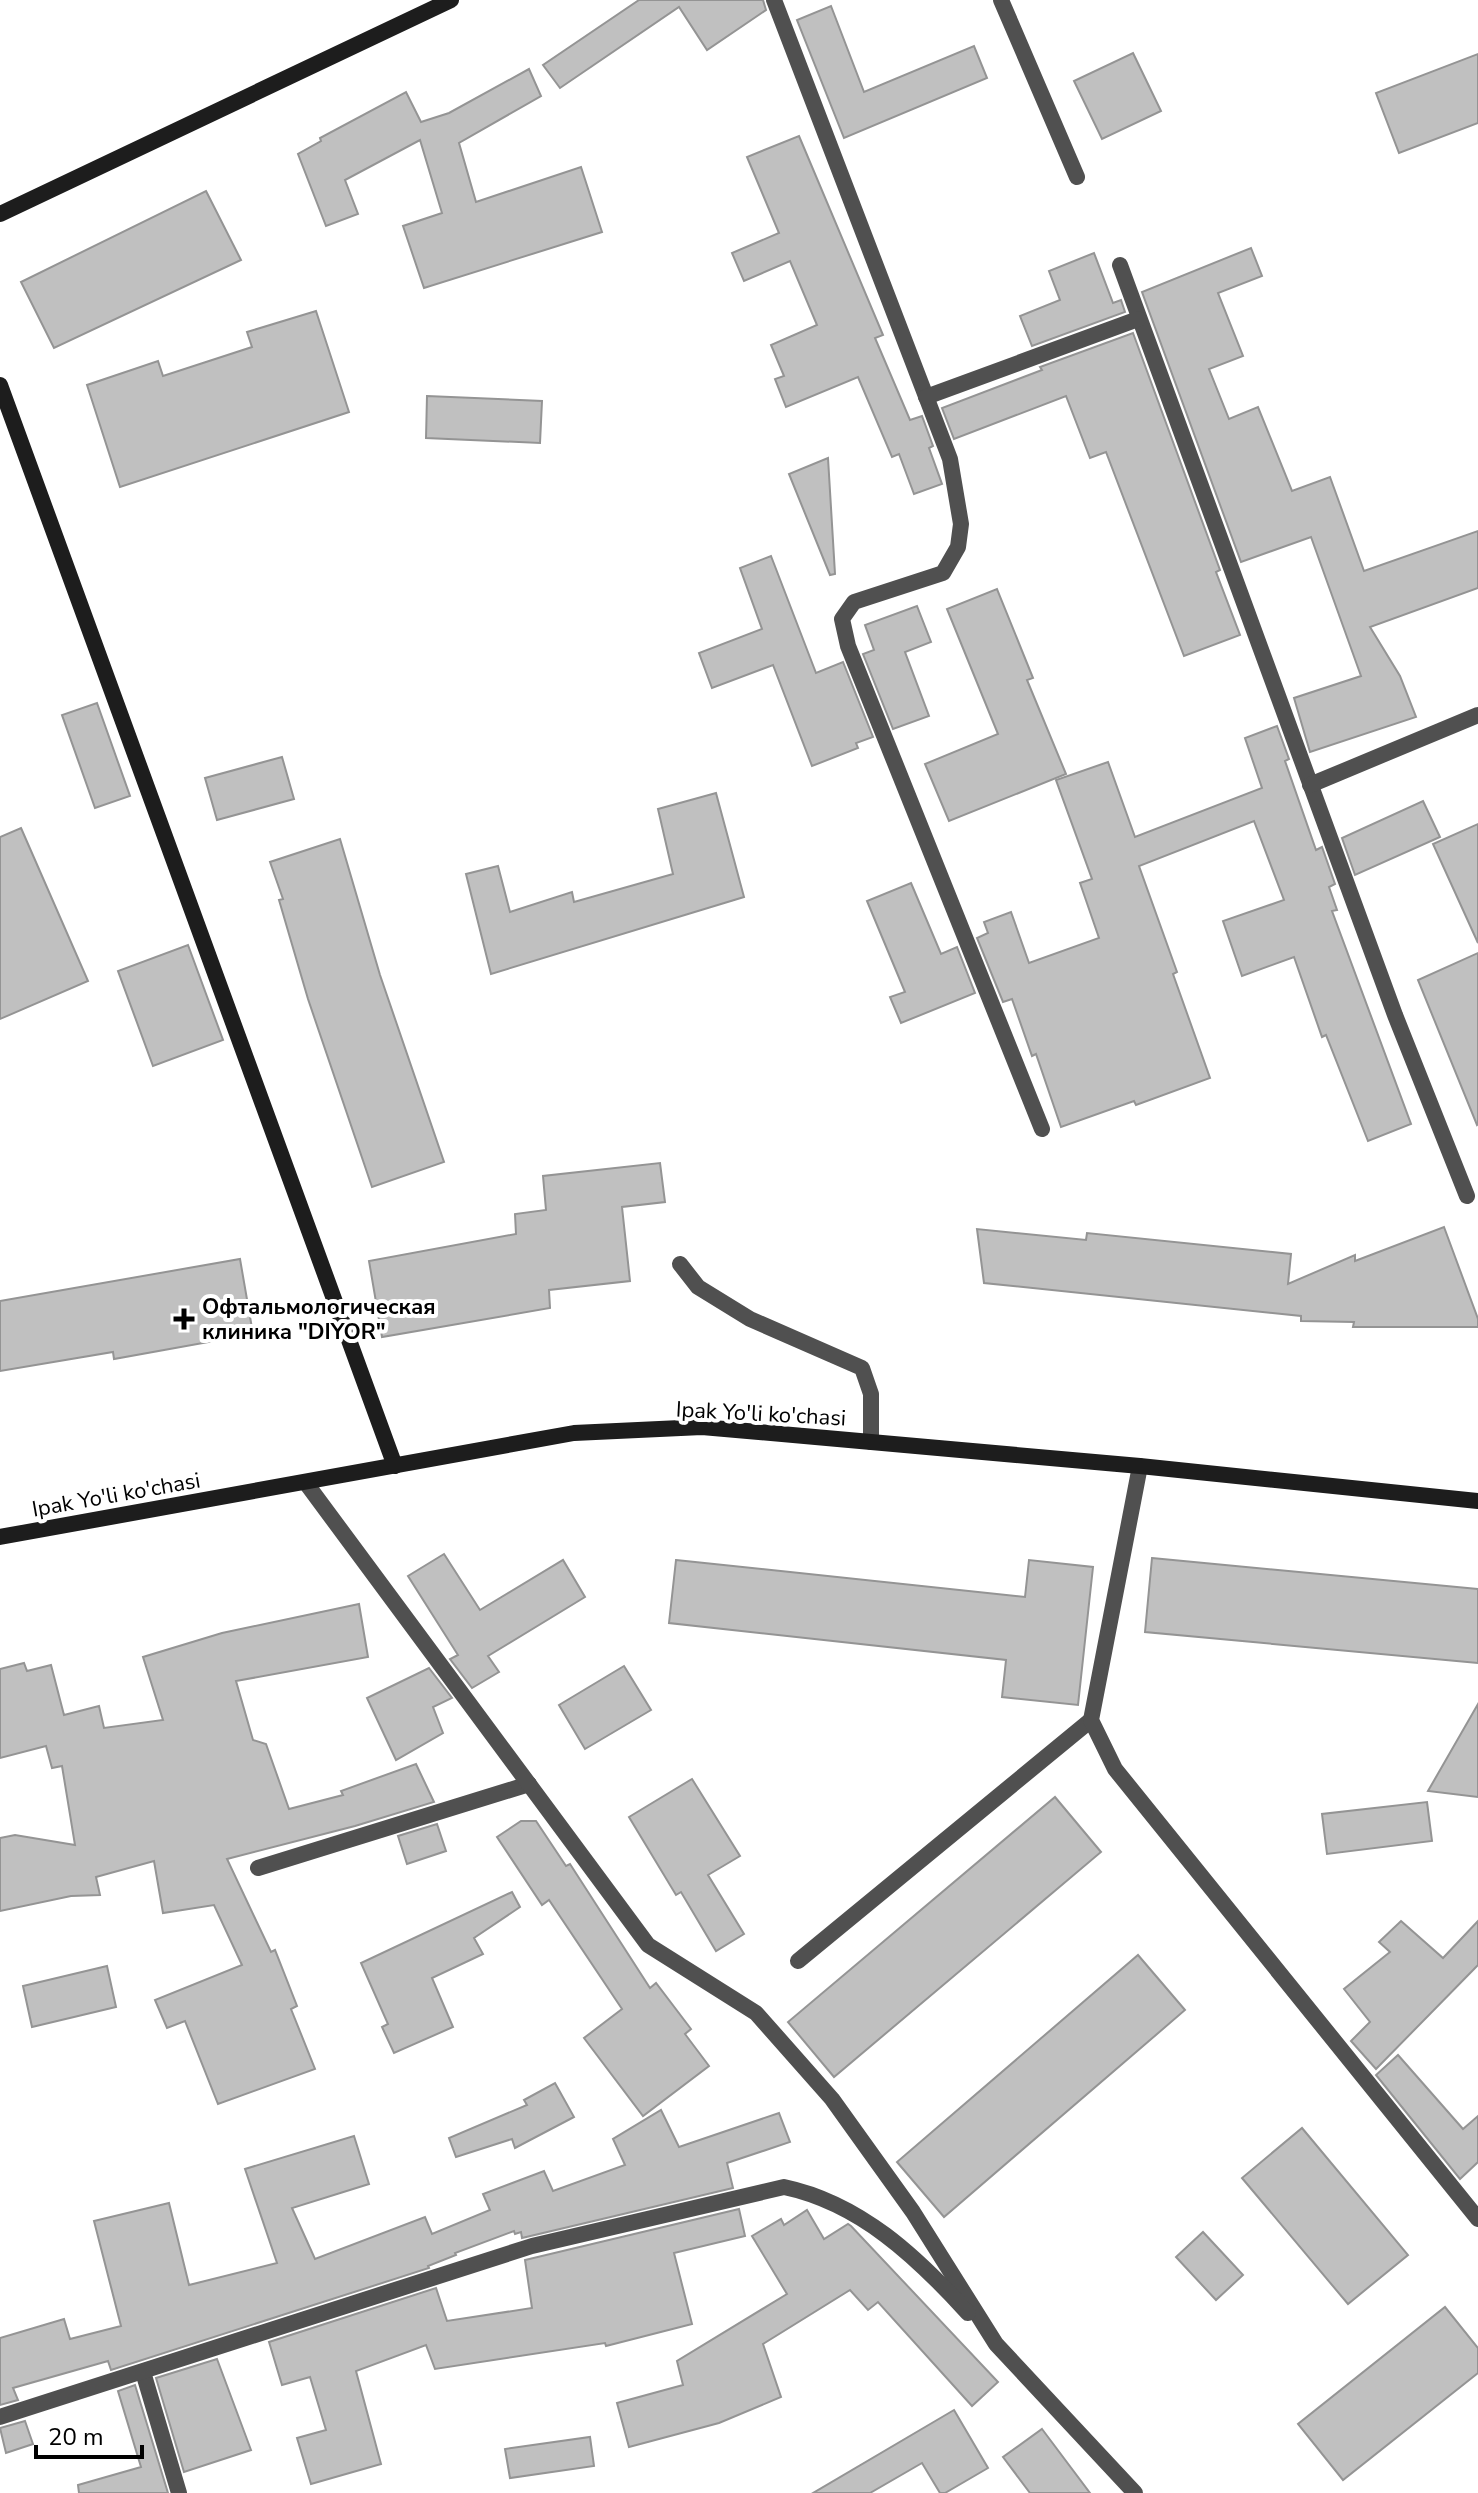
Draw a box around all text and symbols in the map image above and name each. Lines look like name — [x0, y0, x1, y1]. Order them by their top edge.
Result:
place label: Офтальмологическая клиника "DIYOR" — [202, 1292, 436, 1347]
marker: Офтальмологическая клиника "DIYOR" — [173, 1308, 195, 1330]
street label: Ipak Yo'li ko'chasi — [675, 1395, 847, 1433]
street label: Ipak Yo'li ko'chasi — [30, 1465, 203, 1525]
scale bar — [36, 2409, 142, 2459]
text: 20 m — [48, 2421, 104, 2453]

